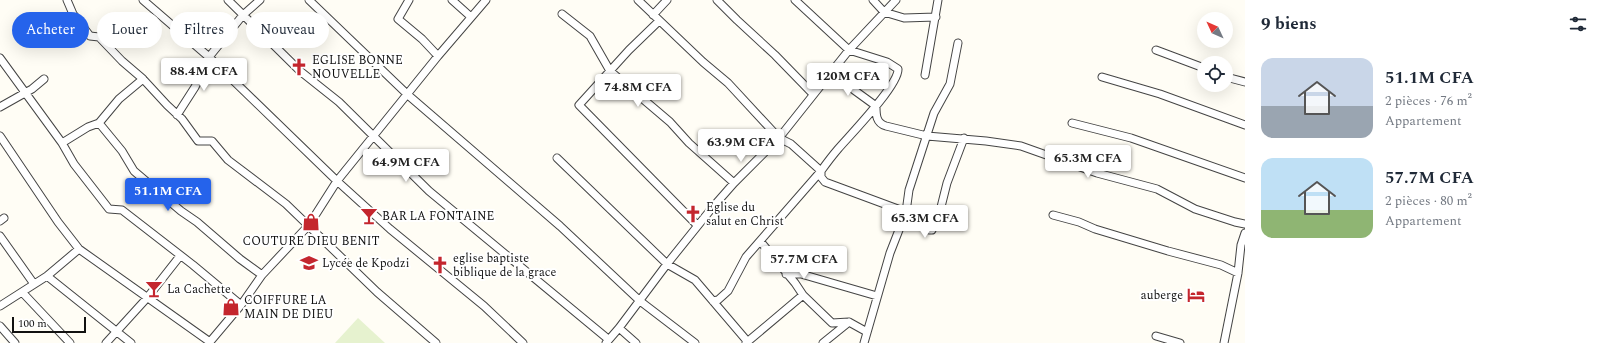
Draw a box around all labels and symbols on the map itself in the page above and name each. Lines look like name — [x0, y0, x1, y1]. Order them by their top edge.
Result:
north arrow — [1197, 12, 1233, 48]
place label: EGLISE BONNE NOUVELLE — [312, 51, 403, 84]
church icon: EGLISE BONNE NOUVELLE — [289, 57, 309, 77]
pin: 88.4M CFA — [158, 58, 250, 92]
pin: 120M CFA — [807, 63, 889, 97]
pin: 74.8M CFA — [592, 74, 684, 108]
pin: 63.9M CFA — [695, 129, 787, 163]
pin: 65.3M CFA — [1042, 145, 1134, 179]
pin: 64.9M CFA — [360, 149, 452, 183]
pin: 51.1M CFA — [122, 178, 214, 212]
place label: Eglise du salut en Christ — [706, 198, 784, 231]
church icon: Eglise du salut en Christ — [683, 204, 703, 224]
pin: 65.3M CFA — [879, 205, 971, 239]
bar icon: BAR LA FONTAINE — [359, 206, 379, 226]
place label: BAR LA FONTAINE — [382, 207, 494, 226]
shop icon: COUTURE DIEU BENIT — [301, 212, 321, 232]
place label: COUTURE DIEU BENIT — [242, 232, 380, 251]
pin: 57.7M CFA — [758, 246, 850, 280]
place label: eglise baptiste biblique de la grace — [453, 249, 557, 282]
school or university icon: Lycée de Kpodzi — [299, 253, 319, 273]
place label: Lycée de Kpodzi — [322, 254, 410, 273]
church icon: eglise baptiste biblique de la grace — [430, 255, 450, 275]
bar icon: La Cachette — [144, 279, 164, 299]
place label: La Cachette — [167, 280, 231, 299]
hotel icon: auberge — [1186, 285, 1206, 305]
place label: auberge — [1141, 286, 1183, 305]
place label: COIFFURE LA MAIN DE DIEU — [244, 291, 333, 324]
shop icon: COIFFURE LA MAIN DE DIEU — [221, 297, 241, 317]
scale bar — [12, 315, 86, 334]

